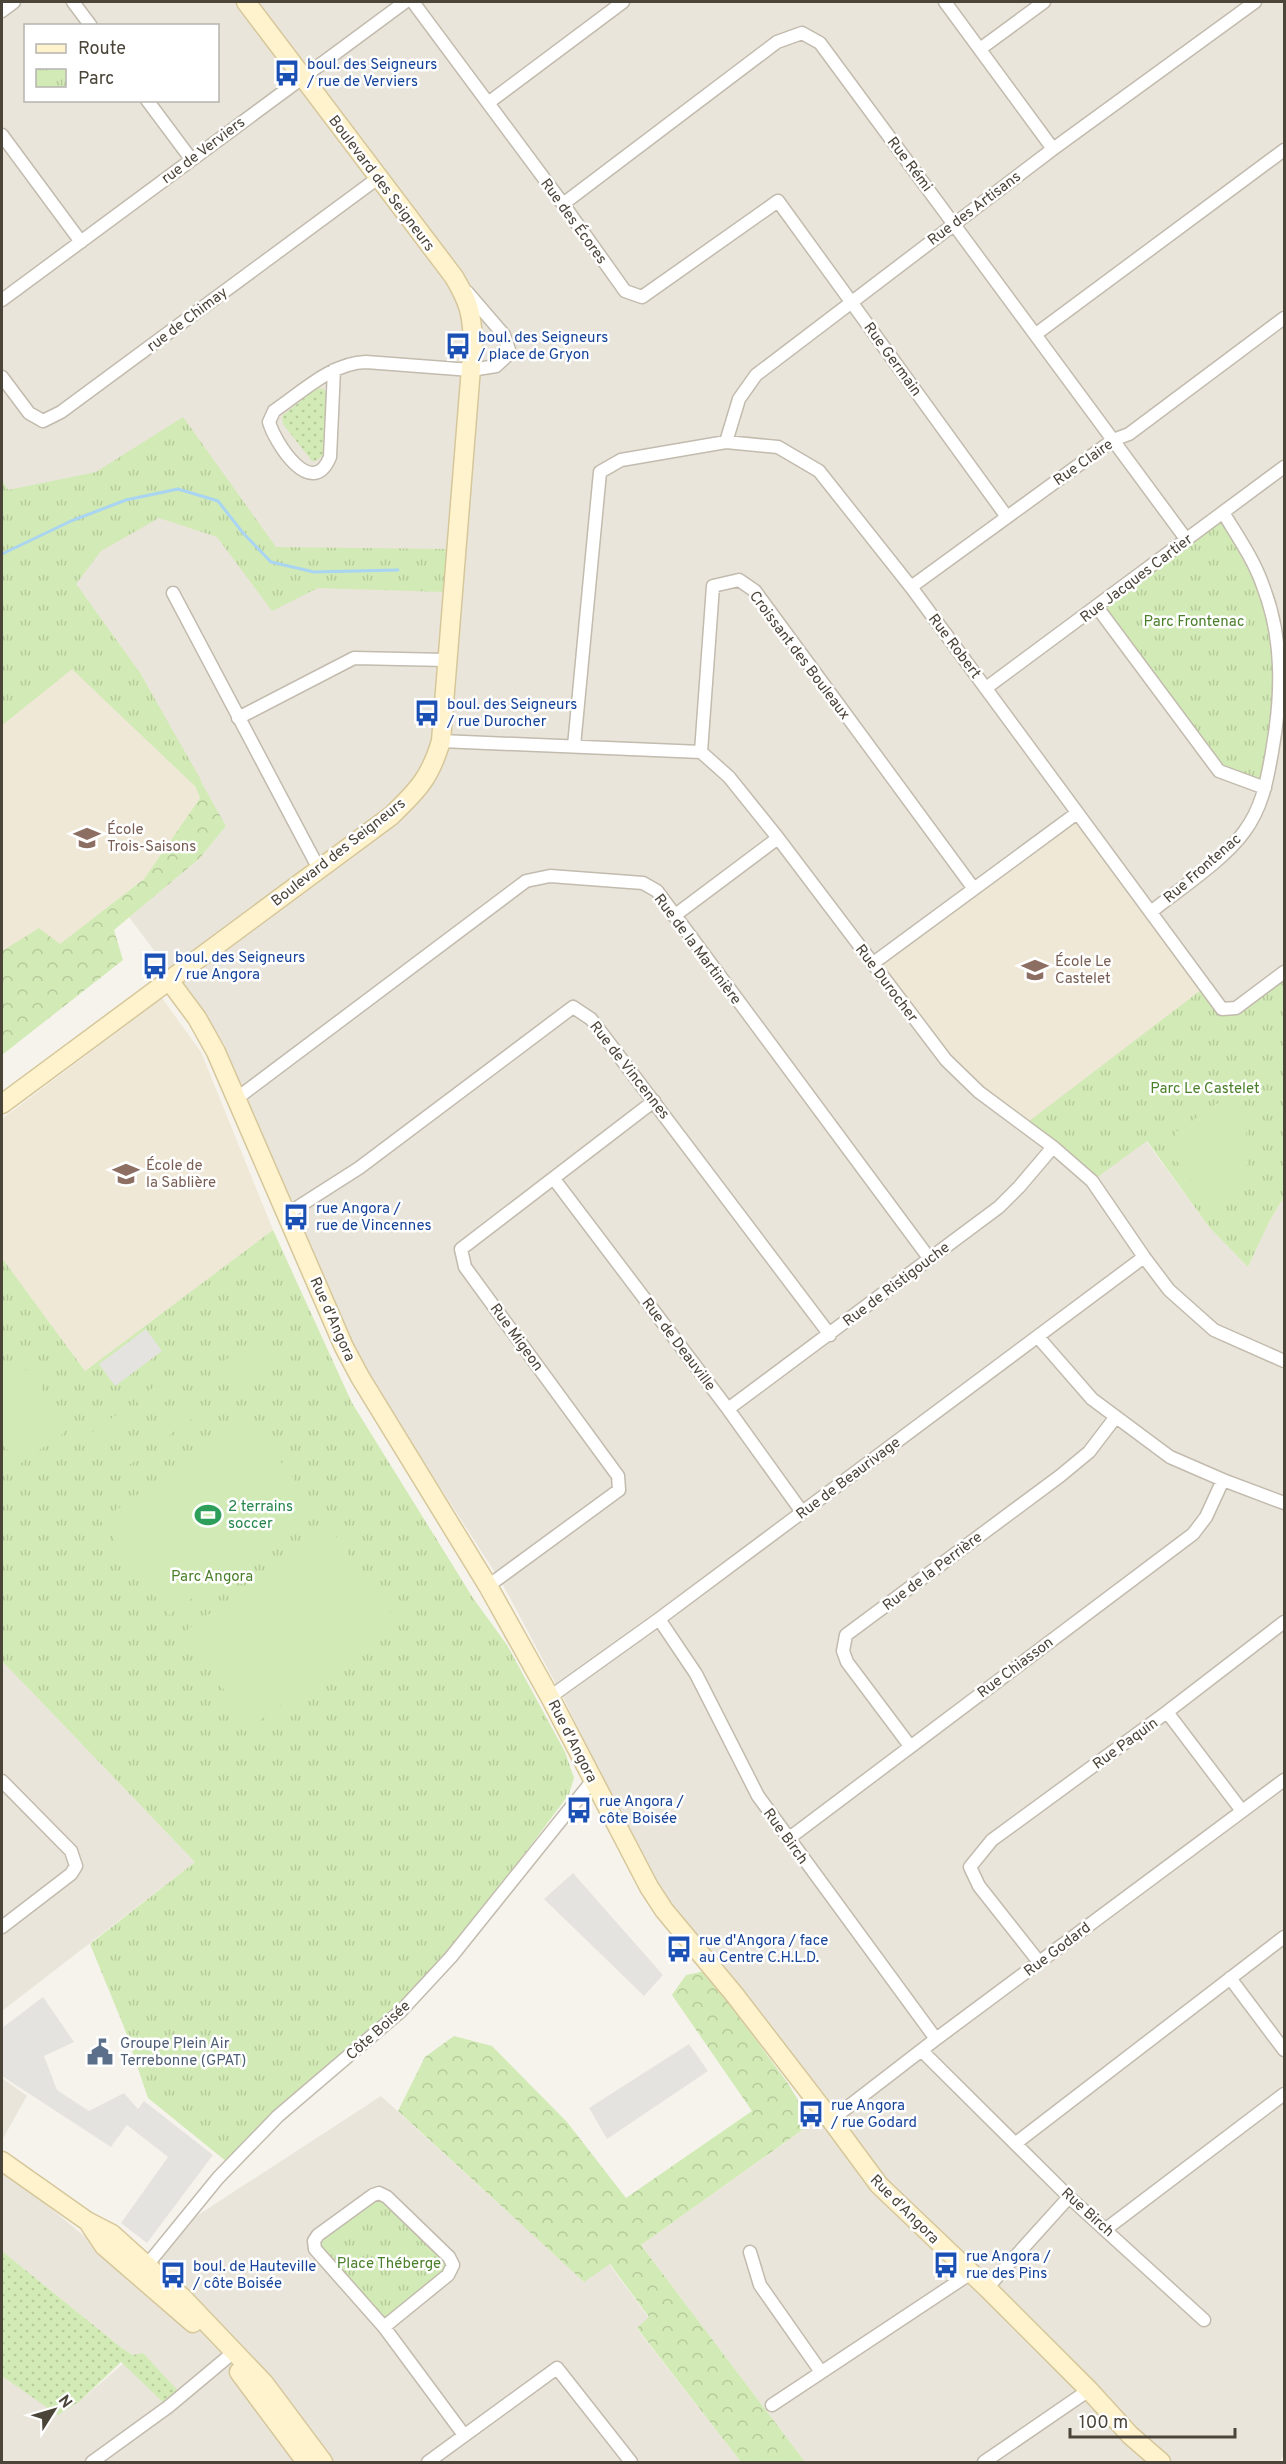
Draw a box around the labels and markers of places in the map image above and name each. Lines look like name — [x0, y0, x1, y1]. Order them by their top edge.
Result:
place label: boul. des Seigneurs / rue de Verviers — [306, 56, 437, 92]
bus stop icon: boul. des Seigneurs / rue de Verviers — [272, 58, 302, 88]
place label: boul. des Seigneurs / place de Gryon — [477, 329, 608, 365]
bus stop icon: boul. des Seigneurs / place de Gryon — [443, 331, 473, 361]
place label: boul. des Seigneurs / rue Durocher — [446, 696, 577, 732]
bus stop icon: boul. des Seigneurs / rue Durocher — [412, 698, 442, 728]
place label: École Trois-Saisons — [107, 820, 196, 857]
school or university icon: École Trois-Saisons — [72, 823, 102, 853]
place label: boul. des Seigneurs / rue Angora — [174, 949, 305, 985]
bus stop icon: boul. des Seigneurs / rue Angora — [140, 951, 170, 981]
place label: École Le Castelet — [1055, 952, 1111, 989]
school or university icon: École Le Castelet — [1020, 955, 1050, 985]
place label: École de la Sablière — [146, 1156, 216, 1193]
school or university icon: École de la Sablière — [111, 1159, 141, 1189]
place label: rue Angora / rue de Vincennes — [316, 1200, 431, 1236]
bus stop icon: rue Angora / rue de Vincennes — [281, 1202, 311, 1232]
place label: 2 terrains soccer — [228, 1498, 293, 1534]
sports icon: 2 terrains soccer — [193, 1500, 223, 1530]
place label: rue Angora / côte Boisée — [599, 1793, 685, 1829]
bus stop icon: rue Angora / côte Boisée — [564, 1795, 594, 1825]
place label: rue d'Angora / face au Centre C.H.L.D. — [699, 1932, 828, 1968]
bus stop icon: rue d'Angora / face au Centre C.H.L.D. — [664, 1934, 694, 1964]
place label: Groupe Plein Air Terrebonne (GPAT) — [120, 2035, 246, 2071]
public building icon: Groupe Plein Air Terrebonne (GPAT) — [85, 2037, 115, 2067]
place label: rue Angora / rue Godard — [830, 2097, 917, 2133]
bus stop icon: rue Angora / rue Godard — [796, 2099, 826, 2129]
place label: rue Angora / rue des Pins — [966, 2248, 1052, 2284]
bus stop icon: rue Angora / rue des Pins — [931, 2250, 961, 2280]
place label: boul. de Hauteville / côte Boisée — [192, 2258, 316, 2294]
bus stop icon: boul. de Hauteville / côte Boisée — [158, 2260, 188, 2290]

